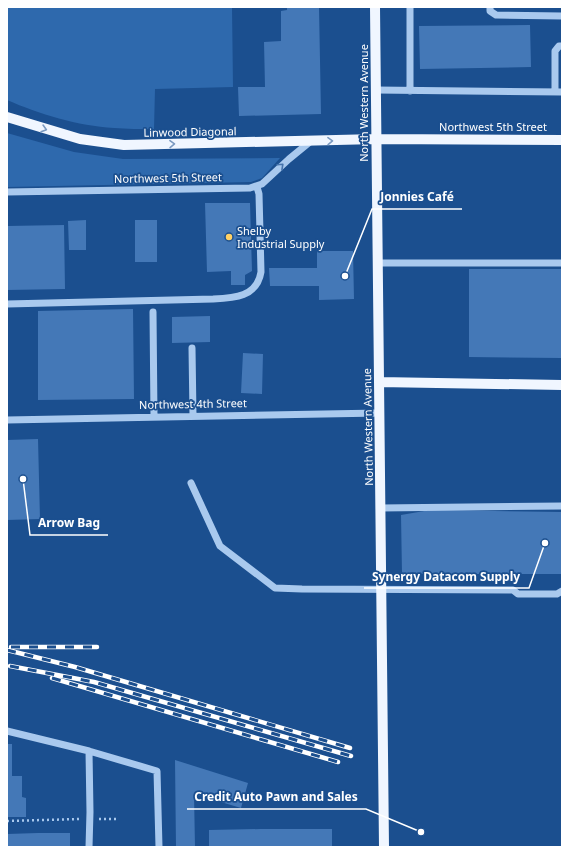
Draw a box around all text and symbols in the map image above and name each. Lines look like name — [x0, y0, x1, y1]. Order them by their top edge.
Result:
street label: North Western Avenue — [356, 44, 371, 162]
street label: Northwest 5th Street — [439, 119, 547, 134]
street label: Linwood Diagonal — [143, 123, 237, 140]
one-way arrow — [40, 124, 47, 133]
one-way arrow — [327, 136, 333, 145]
one-way arrow — [169, 140, 175, 149]
one-way arrow — [276, 163, 284, 171]
street label: Northwest 5th Street — [114, 169, 222, 186]
callout: Jonnies Café — [372, 185, 462, 209]
text: Jonnies Café — [379, 188, 454, 205]
place label: Shelby Industrial Supply — [237, 223, 325, 251]
marker: Shelby Industrial Supply — [224, 232, 234, 242]
street label: North Western Avenue — [359, 368, 376, 486]
street label: Northwest 4th Street — [139, 395, 247, 412]
callout: Arrow Bag — [30, 511, 108, 535]
text: Arrow Bag — [38, 514, 100, 531]
callout: Synergy Datacom Supply — [364, 564, 529, 588]
text: Synergy Datacom Supply — [372, 568, 520, 585]
callout: Credit Auto Pawn and Sales — [187, 785, 366, 809]
text: Credit Auto Pawn and Sales — [194, 788, 358, 805]

